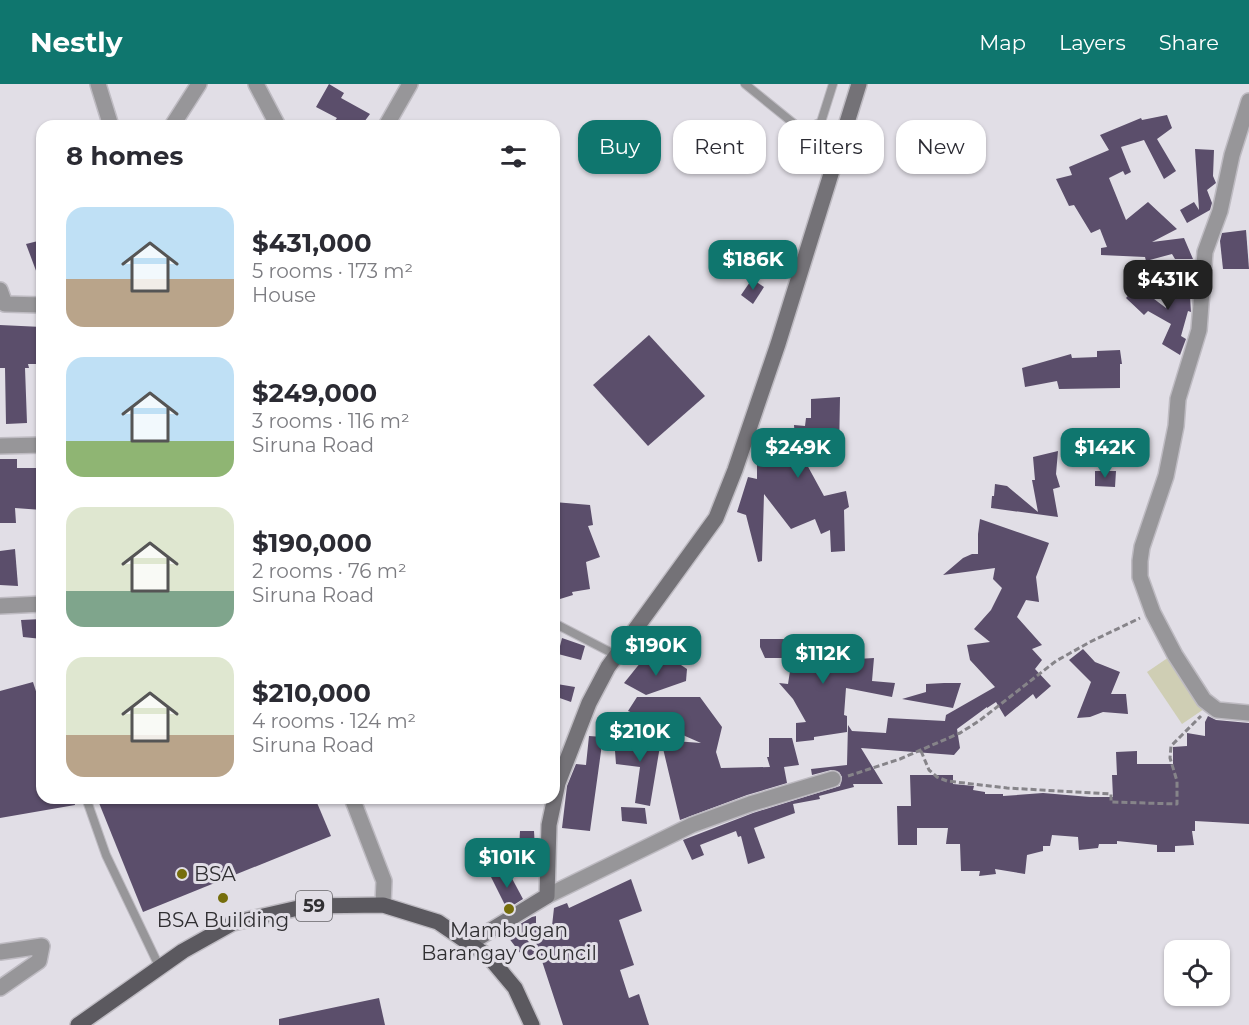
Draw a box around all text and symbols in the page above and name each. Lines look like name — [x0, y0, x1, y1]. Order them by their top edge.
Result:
text: Nestly — [30, 25, 123, 59]
text: Map — [979, 30, 1026, 55]
text: Layers — [1059, 30, 1126, 55]
text: Share — [1159, 30, 1219, 55]
chip: Buy — [578, 120, 661, 174]
chip: Rent — [673, 120, 766, 174]
chip: Filters — [778, 120, 884, 174]
chip: New — [896, 120, 986, 174]
text: 8 homes — [66, 140, 183, 172]
icon: filters — [497, 140, 530, 173]
text: $431,000 — [252, 227, 372, 259]
icon: home — [114, 231, 186, 303]
pin: $186K — [711, 240, 795, 291]
text: $186K — [722, 247, 784, 271]
text: 5 rooms · 173 m² — [252, 259, 413, 283]
pin: $431K — [1126, 260, 1210, 311]
text: $431K — [1137, 267, 1199, 291]
text: House — [252, 283, 316, 307]
text: $249,000 — [252, 377, 377, 409]
icon: home — [114, 381, 186, 453]
text: 3 rooms · 116 m² — [252, 409, 410, 433]
pin: $249K — [756, 428, 840, 479]
pin: $142K — [1063, 428, 1147, 479]
text: Siruna Road — [252, 433, 374, 457]
text: $249K — [765, 435, 831, 459]
text: $142K — [1075, 435, 1135, 459]
text: $190,000 — [252, 527, 372, 559]
icon: home — [114, 531, 186, 603]
text: 2 rooms · 76 m² — [252, 559, 407, 583]
text: Siruna Road — [252, 583, 374, 607]
pin: $190K — [614, 626, 698, 677]
text: $190K — [625, 633, 687, 657]
pin: $112K — [781, 634, 865, 685]
text: $112K — [796, 641, 850, 665]
text: $210,000 — [252, 677, 371, 709]
icon: home — [114, 681, 186, 753]
text: 4 rooms · 124 m² — [252, 709, 416, 733]
pin: $210K — [598, 712, 682, 763]
text: $210K — [610, 719, 670, 743]
text: Siruna Road — [252, 733, 374, 757]
pin: $101K — [465, 838, 549, 889]
text: $101K — [479, 845, 535, 869]
place label: BSA — [194, 862, 236, 886]
marker: BSA — [175, 867, 189, 881]
marker: BSA Building — [216, 891, 230, 905]
road number: 59 — [296, 891, 332, 921]
marker: Mambugan Barangay Council — [502, 902, 516, 916]
place label: BSA Building — [157, 908, 289, 932]
place label: Mambugan Barangay Council — [421, 918, 597, 965]
map controls — [1164, 940, 1230, 1006]
button: locate — [1164, 940, 1230, 1006]

